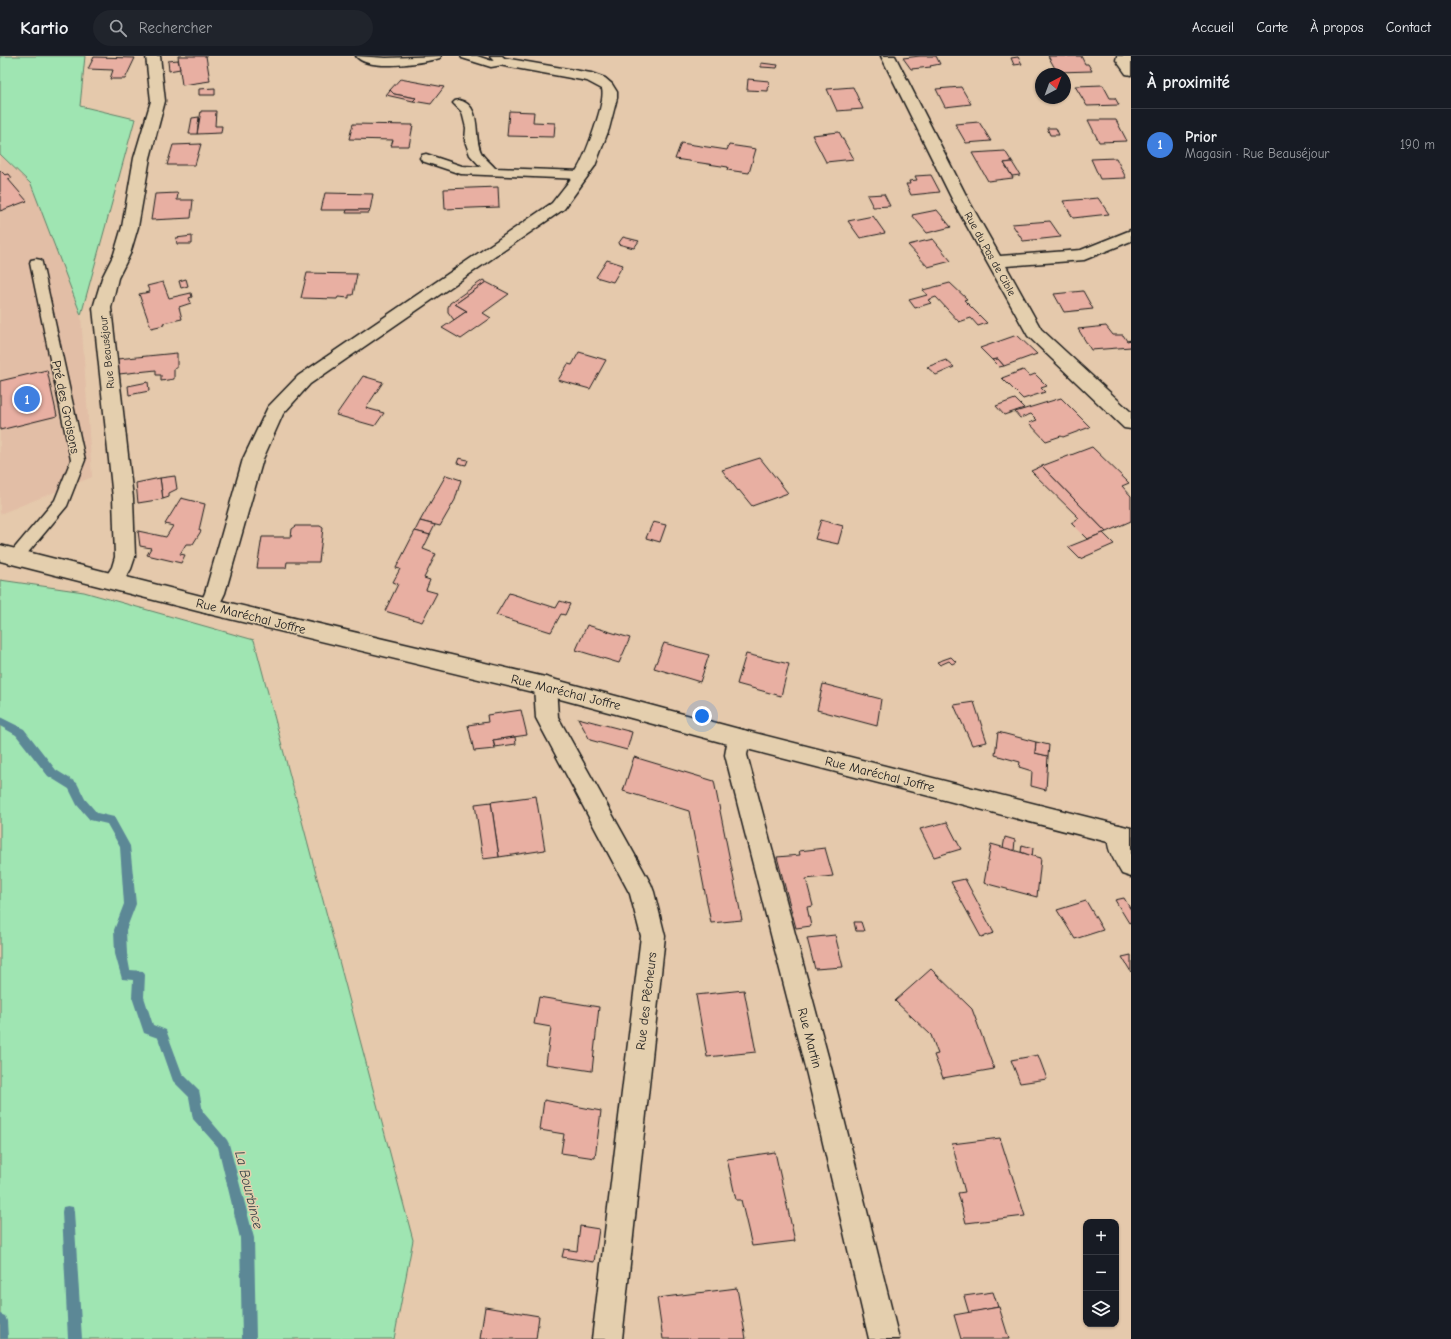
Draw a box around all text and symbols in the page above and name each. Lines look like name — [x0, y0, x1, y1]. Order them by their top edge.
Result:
search box — [93, 10, 373, 46]
text: Kartio — [20, 17, 69, 39]
icon: search — [107, 17, 129, 39]
text: Rechercher — [139, 19, 212, 37]
text: Accueil — [1192, 19, 1234, 36]
text: Carte — [1256, 19, 1288, 36]
text: À propos — [1310, 19, 1364, 36]
text: Contact — [1386, 19, 1431, 36]
north arrow — [1035, 68, 1071, 104]
text: À proximité — [1147, 73, 1230, 92]
text: Prior — [1185, 128, 1217, 146]
text: 1 — [1157, 137, 1163, 152]
text: 190 m — [1400, 137, 1435, 152]
text: Magasin · Rue Beauséjour — [1185, 146, 1330, 161]
street label: Rue du Pas de Cible — [961, 210, 1019, 299]
street label: Rue Beauséjour — [97, 314, 117, 389]
street label: Pré des Groisons — [49, 359, 83, 455]
pin: 1 — [14, 384, 40, 414]
street label: Rue Maréchal Joffre — [195, 595, 308, 637]
street label: Rue Maréchal Joffre — [510, 671, 623, 713]
your location — [692, 706, 712, 726]
street label: Rue Maréchal Joffre — [824, 753, 937, 795]
street label: Rue des Pêcheurs — [633, 951, 659, 1051]
street label: Rue Martin — [795, 1006, 825, 1070]
water label: La Bourbince — [231, 1149, 267, 1231]
map controls — [1083, 1219, 1119, 1327]
button: + — [1083, 1219, 1119, 1255]
button: − — [1083, 1255, 1119, 1291]
button: layers — [1083, 1291, 1119, 1327]

